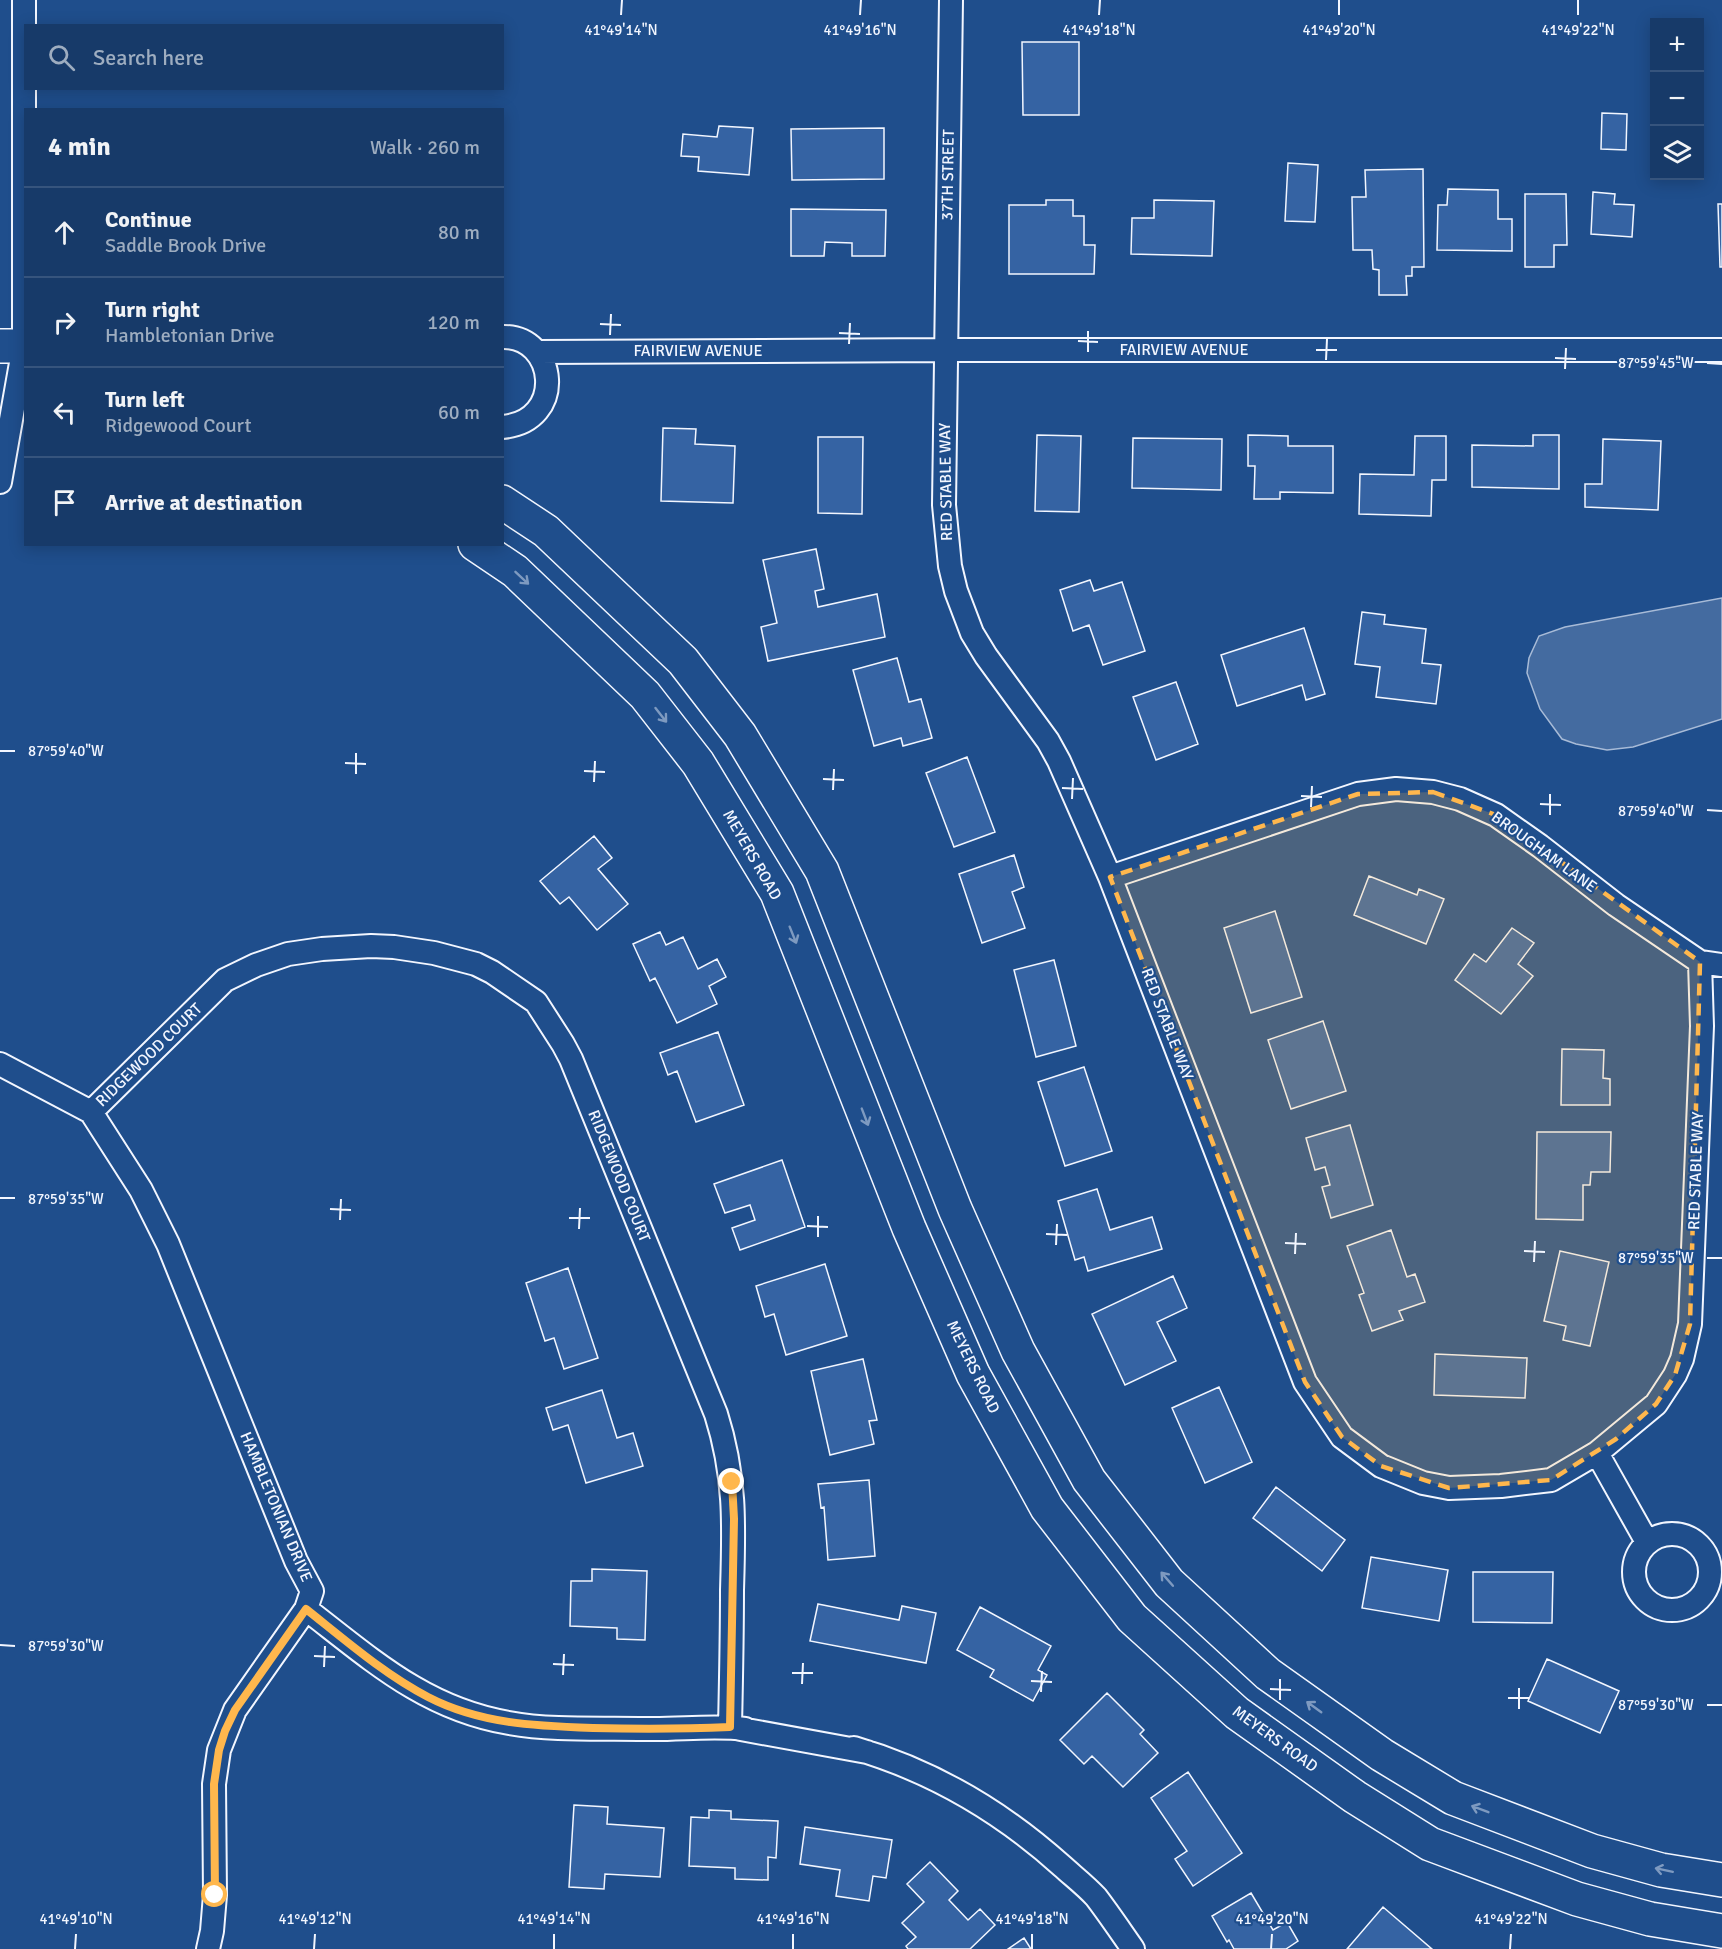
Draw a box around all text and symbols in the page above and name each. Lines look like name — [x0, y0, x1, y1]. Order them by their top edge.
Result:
map controls — [1650, 18, 1704, 180]
button: + — [1650, 18, 1704, 72]
text: 41°49'14"N — [584, 21, 658, 39]
text: 41°49'16"N — [823, 21, 897, 39]
text: 41°49'18"N — [1062, 21, 1136, 39]
text: 41°49'20"N — [1302, 21, 1376, 39]
text: 41°49'22"N — [1541, 21, 1615, 39]
search box — [24, 24, 504, 90]
icon: search — [45, 41, 78, 74]
text: Search here — [93, 44, 204, 71]
button: − — [1650, 72, 1704, 126]
button: layers — [1650, 126, 1704, 180]
street label: 37TH STREET — [937, 129, 959, 221]
text: 4 min — [48, 131, 111, 163]
text: Walk · 260 m — [370, 135, 480, 160]
text: Continue — [105, 206, 192, 233]
icon: ahead — [48, 216, 81, 249]
text: 80 m — [438, 220, 480, 245]
text: Saddle Brook Drive — [105, 233, 266, 258]
text: Turn right — [105, 296, 200, 323]
icon: right — [48, 306, 81, 339]
text: 120 m — [427, 310, 480, 335]
text: Hambletonian Drive — [105, 323, 275, 348]
street label: FAIRVIEW AVENUE — [1119, 340, 1249, 360]
street label: FAIRVIEW AVENUE — [633, 341, 763, 361]
text: 87°59'45"W — [1618, 354, 1694, 372]
text: Turn left — [105, 386, 185, 413]
icon: left — [48, 396, 81, 429]
text: 60 m — [438, 400, 480, 425]
text: Ridgewood Court — [105, 413, 251, 438]
street label: RED STABLE WAY — [935, 423, 957, 541]
icon: arrive — [48, 486, 81, 519]
text: Arrive at destination — [105, 489, 302, 516]
one-way arrow — [515, 571, 530, 585]
one-way arrow — [654, 707, 667, 723]
text: 87°59'40"W — [28, 742, 104, 760]
text: 87°59'40"W — [1618, 802, 1694, 820]
street label: MEYERS ROAD — [718, 806, 786, 904]
street label: BROUGHAM LANE — [1487, 807, 1601, 897]
one-way arrow — [789, 926, 800, 944]
street label: RED STABLE WAY — [1136, 965, 1198, 1083]
street label: RIDGEWOOD COURT — [92, 999, 207, 1111]
street label: RIDGEWOOD COURT — [583, 1107, 655, 1245]
one-way arrow — [861, 1107, 872, 1125]
street label: RED STABLE WAY — [1684, 1112, 1708, 1230]
text: 87°59'35"W — [28, 1190, 104, 1208]
text: 87°59'35"W — [1618, 1249, 1694, 1267]
street label: MEYERS ROAD — [942, 1317, 1004, 1417]
street label: HAMBLETONIAN DRIVE — [235, 1429, 317, 1585]
route end — [718, 1468, 744, 1494]
one-way arrow — [1160, 1572, 1174, 1587]
text: 87°59'30"W — [28, 1637, 104, 1655]
text: 87°59'30"W — [1618, 1696, 1694, 1714]
one-way arrow — [1307, 1700, 1323, 1713]
street label: MEYERS ROAD — [1228, 1701, 1322, 1777]
one-way arrow — [1471, 1802, 1489, 1813]
one-way arrow — [1655, 1864, 1675, 1875]
route start — [201, 1881, 227, 1907]
text: 41°49'10"N — [39, 1910, 113, 1928]
text: 41°49'12"N — [278, 1910, 352, 1928]
text: 41°49'14"N — [517, 1910, 591, 1928]
text: 41°49'16"N — [756, 1910, 830, 1928]
text: 41°49'18"N — [995, 1910, 1069, 1928]
text: 41°49'20"N — [1235, 1910, 1309, 1928]
text: 41°49'22"N — [1474, 1910, 1548, 1928]

